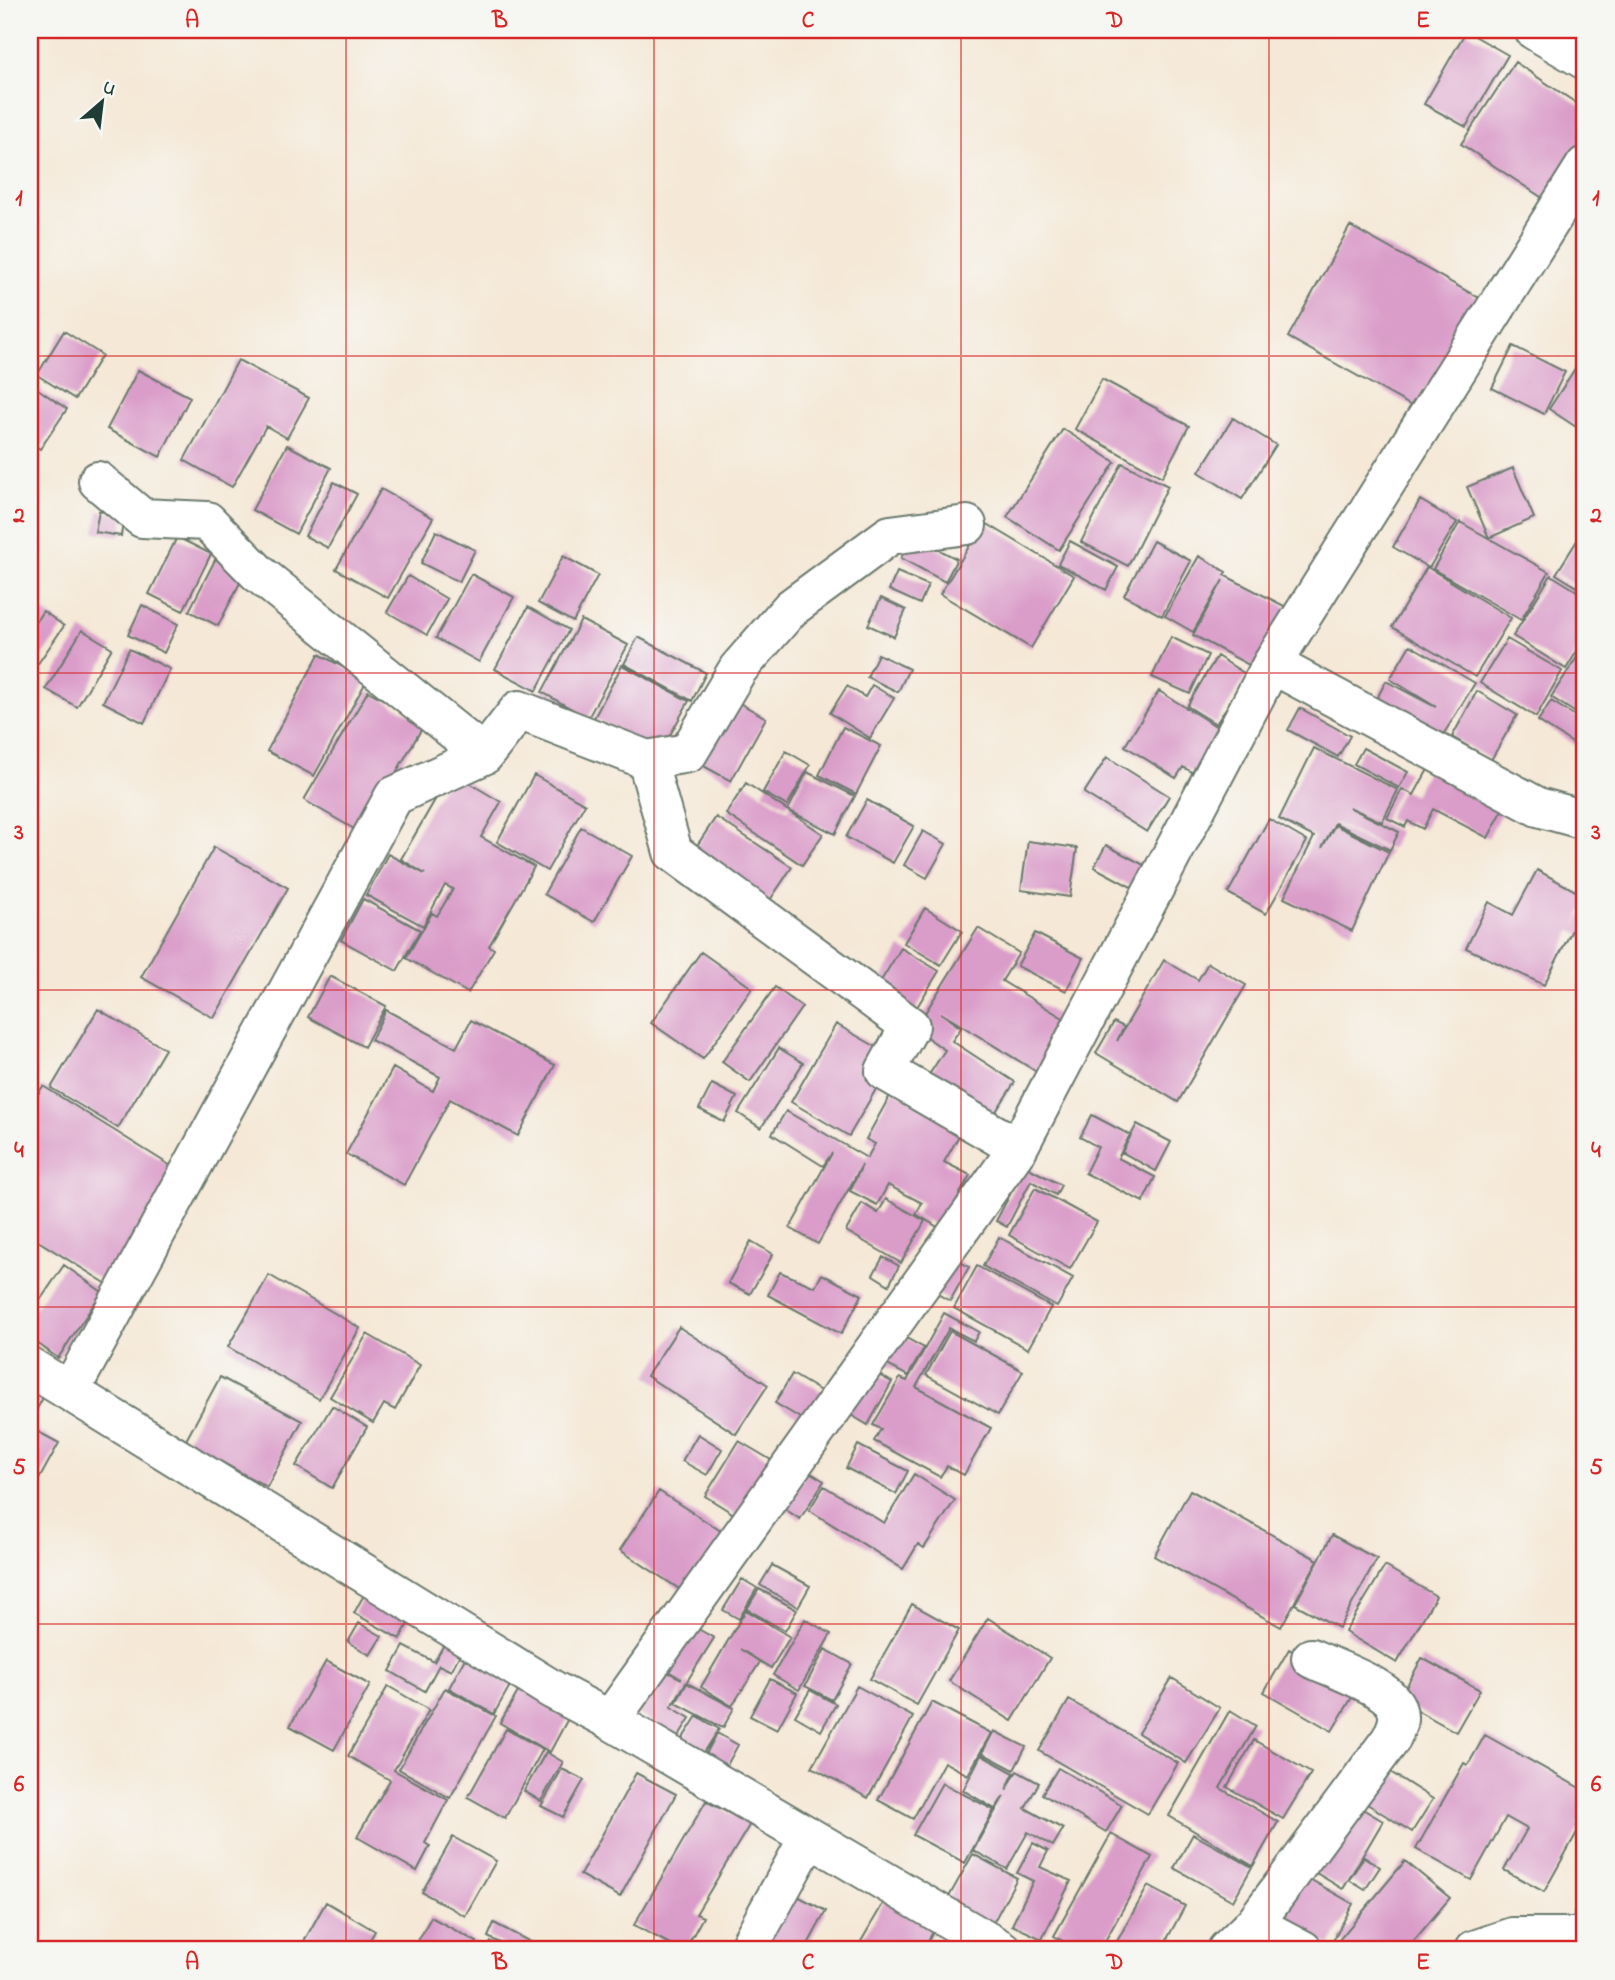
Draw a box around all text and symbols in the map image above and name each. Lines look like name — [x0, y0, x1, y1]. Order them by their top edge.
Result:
text: A — [185, 5, 199, 38]
text: B — [491, 5, 508, 38]
text: C — [802, 5, 815, 38]
text: D — [1106, 5, 1123, 38]
text: E — [1416, 5, 1430, 38]
north arrow — [66, 66, 136, 136]
text: U — [97, 74, 120, 104]
text: 1 — [15, 183, 23, 216]
text: 1 — [1592, 183, 1600, 216]
text: 2 — [12, 500, 25, 533]
text: 2 — [1589, 500, 1602, 533]
text: 3 — [13, 817, 24, 850]
text: 3 — [1590, 817, 1601, 850]
text: 4 — [14, 1135, 24, 1168]
text: 4 — [1591, 1135, 1601, 1168]
text: 5 — [12, 1452, 26, 1485]
text: 5 — [1589, 1452, 1603, 1485]
text: 6 — [14, 1769, 25, 1802]
text: 6 — [1591, 1769, 1602, 1802]
text: A — [185, 1947, 199, 1980]
text: B — [491, 1947, 508, 1980]
text: C — [802, 1947, 815, 1980]
text: D — [1106, 1947, 1123, 1980]
text: E — [1416, 1947, 1430, 1980]

